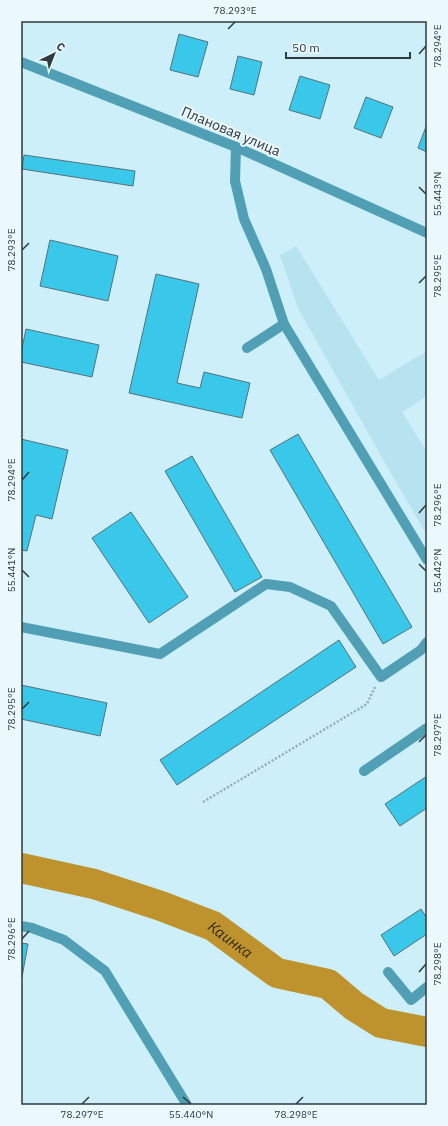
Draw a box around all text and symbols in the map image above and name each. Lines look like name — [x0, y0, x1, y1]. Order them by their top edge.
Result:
text: 78.293°E — [213, 4, 257, 17]
text: 78.294°E — [431, 24, 444, 68]
north arrow — [34, 34, 74, 74]
scale bar — [286, 34, 410, 60]
text: С — [53, 39, 68, 54]
text: 50 m — [292, 40, 320, 55]
street label: Плановая улица — [179, 102, 284, 160]
text: 55.443°N — [431, 172, 444, 216]
text: 78.293°E — [5, 228, 18, 272]
text: 78.295°E — [431, 254, 444, 298]
text: 78.294°E — [5, 458, 18, 502]
text: 78.296°E — [431, 483, 444, 527]
text: 55.441°N — [5, 548, 18, 592]
text: 55.442°N — [431, 549, 444, 593]
text: 78.295°E — [5, 687, 18, 731]
text: 78.297°E — [431, 713, 444, 757]
water label: Каинка — [205, 916, 257, 962]
text: 78.296°E — [5, 917, 18, 961]
text: 78.298°E — [431, 942, 444, 986]
text: 78.297°E — [60, 1108, 104, 1121]
text: 55.440°N — [169, 1108, 213, 1121]
text: 78.298°E — [274, 1108, 318, 1121]

